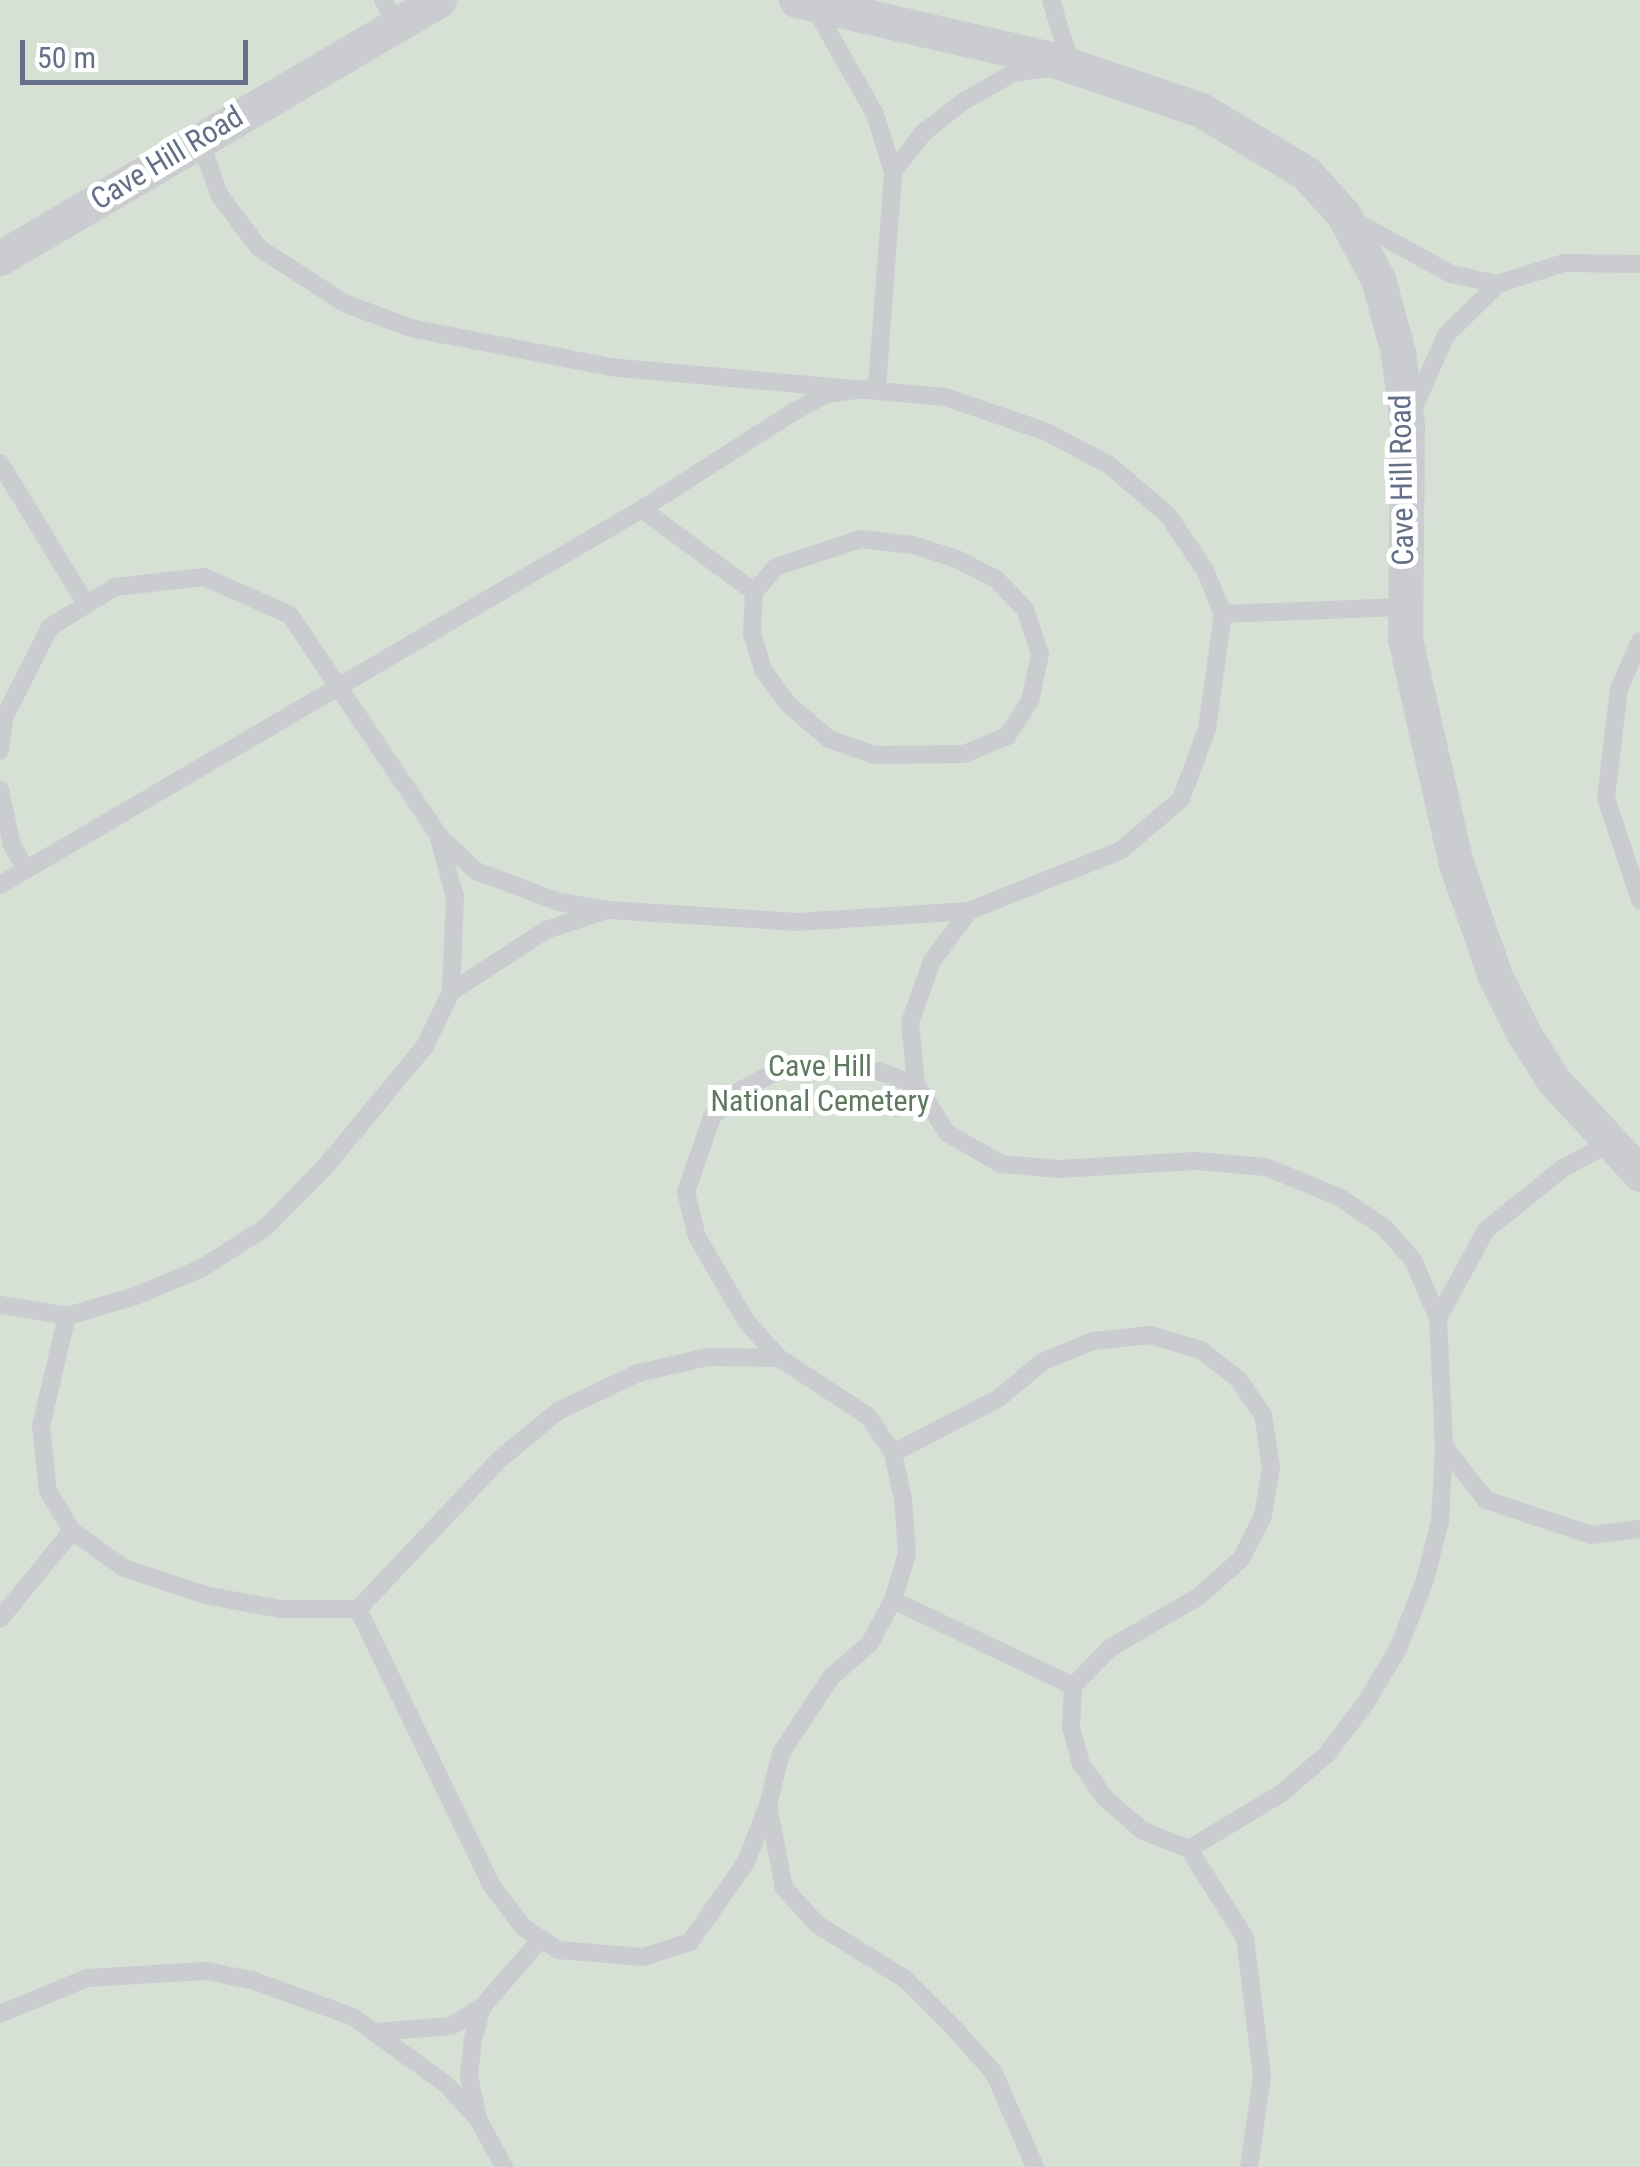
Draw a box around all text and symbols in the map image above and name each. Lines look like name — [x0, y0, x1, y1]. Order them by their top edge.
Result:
scale bar — [25, 20, 252, 82]
text: 50 m — [37, 40, 96, 75]
street label: Cave Hill Road — [84, 99, 250, 217]
street label: Cave Hill Road — [1383, 394, 1421, 566]
park label: Cave Hill National Cemetery — [710, 1048, 930, 1118]

